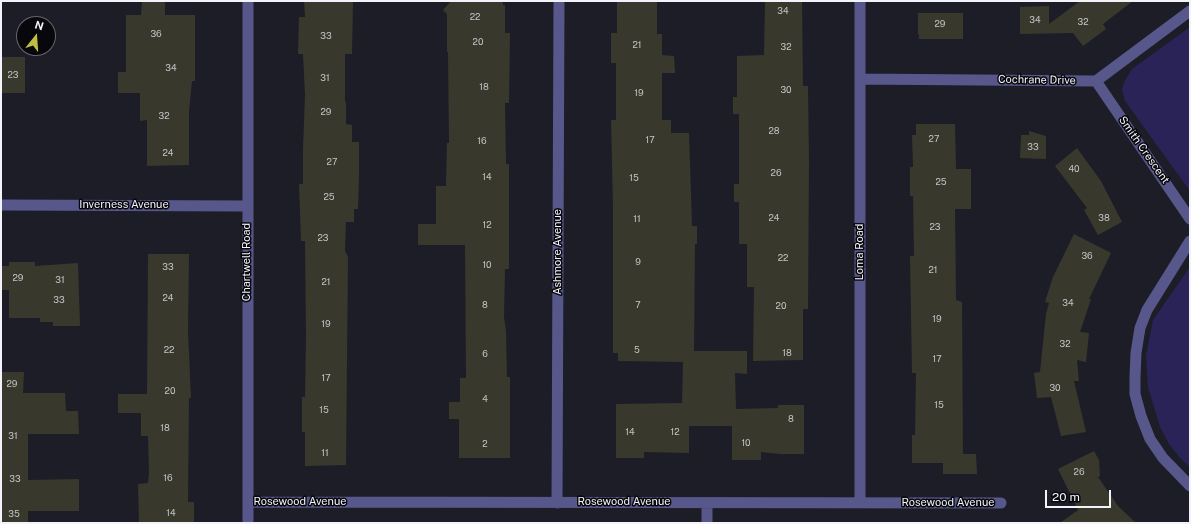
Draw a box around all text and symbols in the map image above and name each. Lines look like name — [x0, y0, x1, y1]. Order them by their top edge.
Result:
house number: 34 — [777, 6, 789, 16]
house number: 22 — [470, 12, 480, 22]
house number: 34 — [1029, 15, 1041, 25]
north arrow — [16, 16, 56, 56]
house number: 32 — [1077, 17, 1089, 27]
text: N — [33, 18, 45, 32]
house number: 29 — [935, 19, 945, 29]
house number: 36 — [150, 29, 162, 39]
house number: 33 — [320, 31, 332, 41]
house number: 20 — [473, 37, 483, 47]
house number: 21 — [632, 40, 642, 50]
house number: 32 — [780, 42, 792, 52]
house number: 34 — [165, 63, 177, 73]
house number: 23 — [7, 70, 19, 80]
house number: 31 — [320, 73, 330, 83]
street label: Cochrane Drive — [998, 73, 1076, 87]
house number: 18 — [479, 82, 489, 92]
house number: 30 — [780, 85, 792, 95]
house number: 19 — [634, 88, 644, 98]
house number: 29 — [321, 107, 331, 117]
house number: 32 — [158, 111, 170, 121]
street label: Smith Crescent — [1116, 114, 1172, 186]
house number: 28 — [768, 126, 780, 136]
house number: 27 — [929, 134, 939, 144]
house number: 17 — [645, 135, 655, 145]
house number: 16 — [477, 136, 487, 146]
house number: 33 — [1027, 142, 1039, 152]
house number: 24 — [162, 148, 174, 158]
house number: 27 — [327, 157, 337, 167]
house number: 40 — [1068, 164, 1080, 174]
house number: 26 — [771, 168, 781, 178]
house number: 14 — [482, 172, 492, 182]
house number: 15 — [629, 173, 639, 183]
house number: 25 — [935, 177, 947, 187]
house number: 25 — [323, 192, 335, 202]
street label: Inverness Avenue — [79, 198, 169, 212]
street label: Ashmore Avenue — [551, 209, 565, 295]
house number: 24 — [768, 213, 780, 223]
house number: 38 — [1098, 213, 1110, 223]
house number: 11 — [633, 214, 641, 224]
house number: 12 — [482, 220, 492, 230]
house number: 23 — [929, 222, 941, 232]
street label: Chartwell Road — [240, 223, 254, 301]
street label: Loma Road — [853, 224, 867, 280]
house number: 23 — [317, 233, 329, 243]
house number: 36 — [1081, 251, 1093, 261]
house number: 22 — [778, 253, 788, 263]
house number: 9 — [635, 257, 641, 267]
house number: 10 — [482, 260, 492, 270]
house number: 33 — [162, 262, 174, 272]
house number: 21 — [928, 265, 938, 275]
house number: 29 — [13, 273, 23, 283]
house number: 31 — [55, 275, 65, 285]
house number: 21 — [321, 277, 331, 287]
house number: 24 — [162, 293, 174, 303]
house number: 33 — [53, 295, 65, 305]
house number: 34 — [1062, 298, 1074, 308]
house number: 8 — [482, 300, 488, 310]
house number: 7 — [635, 300, 641, 310]
house number: 20 — [776, 301, 786, 311]
house number: 19 — [932, 314, 942, 324]
house number: 19 — [321, 319, 331, 329]
house number: 32 — [1059, 339, 1071, 349]
house number: 22 — [164, 345, 174, 355]
house number: 5 — [634, 345, 640, 355]
house number: 18 — [782, 348, 792, 358]
house number: 6 — [482, 349, 488, 359]
house number: 17 — [932, 354, 942, 364]
house number: 17 — [321, 373, 331, 383]
house number: 29 — [7, 379, 17, 389]
house number: 30 — [1049, 383, 1061, 393]
house number: 20 — [165, 386, 175, 396]
house number: 4 — [482, 394, 488, 404]
house number: 15 — [934, 400, 944, 410]
house number: 15 — [319, 405, 329, 415]
house number: 8 — [788, 414, 794, 424]
house number: 18 — [160, 423, 170, 433]
house number: 14 — [625, 427, 635, 437]
house number: 12 — [670, 427, 680, 437]
house number: 31 — [8, 431, 18, 441]
house number: 10 — [741, 438, 751, 448]
house number: 2 — [482, 439, 488, 449]
house number: 11 — [321, 448, 329, 458]
house number: 26 — [1074, 467, 1084, 477]
house number: 16 — [163, 473, 173, 483]
house number: 33 — [9, 474, 21, 484]
scale bar — [1047, 482, 1113, 508]
text: 20 m — [1052, 490, 1080, 504]
street label: Rosewood Avenue — [253, 495, 347, 509]
street label: Rosewood Avenue — [577, 495, 671, 509]
street label: Rosewood Avenue — [901, 496, 995, 510]
house number: 14 — [166, 508, 176, 518]
house number: 35 — [8, 509, 20, 519]

